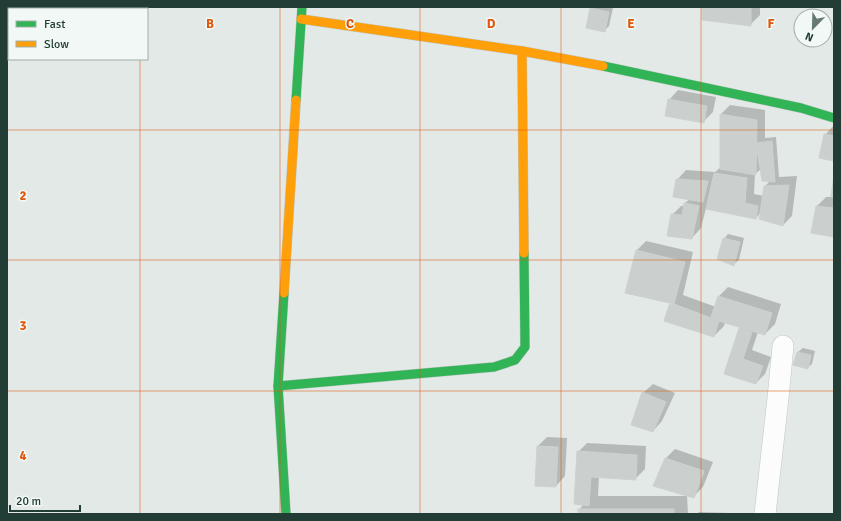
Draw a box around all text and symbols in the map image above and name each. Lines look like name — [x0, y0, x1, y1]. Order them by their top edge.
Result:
legend — [8, 8, 148, 60]
north arrow — [793, 8, 833, 48]
text: B — [206, 16, 214, 32]
text: C — [346, 16, 354, 32]
text: D — [487, 16, 496, 32]
text: E — [627, 16, 635, 32]
text: F — [768, 16, 775, 32]
text: Fast — [44, 17, 65, 32]
text: N — [803, 29, 815, 44]
text: Slow — [44, 37, 69, 52]
text: 2 — [19, 188, 27, 204]
text: 3 — [19, 318, 27, 334]
text: 4 — [19, 448, 27, 464]
scale bar — [10, 487, 80, 513]
text: 20 m — [16, 494, 41, 509]

